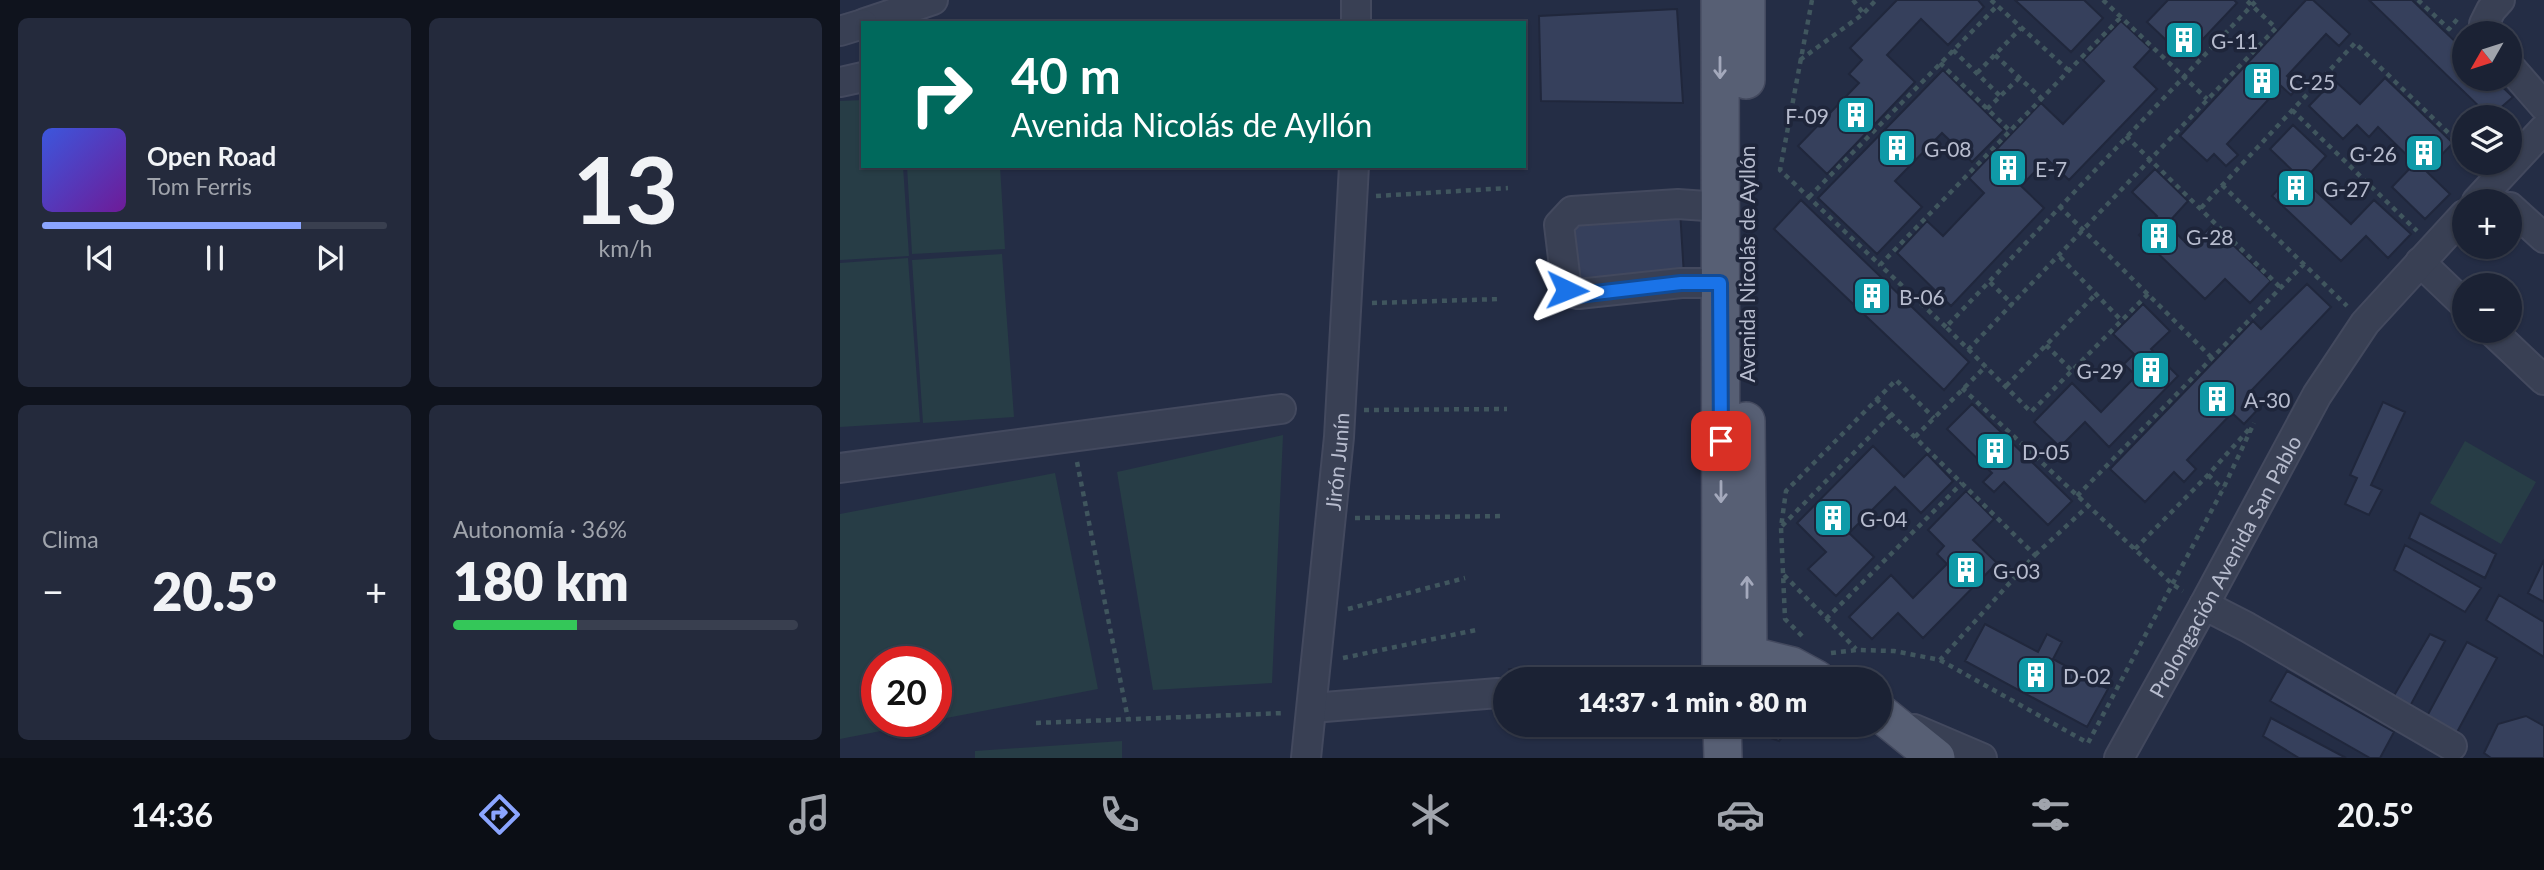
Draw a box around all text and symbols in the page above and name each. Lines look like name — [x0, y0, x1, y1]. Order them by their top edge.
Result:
building icon: G-11 — [2163, 19, 2205, 61]
north arrow — [2452, 21, 2522, 91]
map controls — [2452, 21, 2522, 343]
place label: G-11 — [2211, 28, 2259, 53]
text: 40 m — [1011, 46, 1121, 104]
icon: right — [896, 49, 987, 140]
one-way arrow — [1713, 56, 1727, 79]
building icon: C-25 — [2241, 60, 2283, 102]
place label: C-25 — [2289, 69, 2335, 94]
building icon: F-09 — [1835, 94, 1877, 136]
place label: F-09 — [1785, 103, 1829, 128]
text: Avenida Nicolás de Ayllón — [1011, 105, 1372, 144]
button: layers — [2452, 105, 2522, 175]
building icon: G-08 — [1876, 127, 1918, 169]
building icon: G-26 — [2403, 132, 2445, 174]
text: 13 — [573, 134, 678, 243]
place label: G-08 — [1924, 136, 1972, 161]
text: Open Road — [147, 140, 276, 172]
place label: G-26 — [2349, 141, 2397, 166]
street label: Avenida Nicolás de Ayllón — [1734, 145, 1759, 383]
building icon: E-7 — [1987, 147, 2029, 189]
place label: E-7 — [2035, 156, 2067, 181]
building icon: G-27 — [2275, 167, 2317, 209]
text: Tom Ferris — [147, 172, 252, 200]
place label: G-27 — [2323, 176, 2371, 201]
button: + — [2452, 189, 2522, 259]
building icon: G-28 — [2138, 215, 2180, 257]
place label: G-28 — [2186, 224, 2234, 249]
text: km/h — [599, 234, 652, 262]
icon: previous — [81, 239, 119, 277]
icon: pause — [196, 239, 234, 277]
icon: next — [311, 239, 349, 277]
position arrow — [1530, 253, 1604, 327]
button: − — [2452, 273, 2522, 343]
building icon: B-06 — [1851, 275, 1893, 317]
place label: B-06 — [1899, 284, 1945, 309]
building icon: G-29 — [2130, 349, 2172, 391]
place label: G-29 — [2076, 358, 2124, 383]
building icon: A-30 — [2196, 378, 2238, 420]
place label: A-30 — [2244, 387, 2290, 412]
pin — [1691, 411, 1751, 471]
street label: Jirón Junín — [1319, 412, 1353, 512]
icon: arrive — [1702, 422, 1740, 460]
building icon: D-05 — [1974, 430, 2016, 472]
street label: Prolongación Avenida San Pablo — [2143, 431, 2306, 701]
place label: D-05 — [2022, 439, 2070, 464]
one-way arrow — [1714, 480, 1728, 503]
building icon: G-04 — [1812, 497, 1854, 539]
place label: G-04 — [1860, 506, 1908, 531]
text: Autonomía · 36% — [453, 515, 627, 543]
text: Clima — [42, 525, 99, 553]
building icon: G-03 — [1945, 549, 1987, 591]
text: 180 km — [453, 550, 629, 612]
place label: G-03 — [1993, 558, 2041, 583]
text: 20.5° — [152, 560, 277, 622]
text: − — [42, 568, 64, 614]
text: + — [365, 568, 387, 614]
one-way arrow — [1740, 575, 1754, 598]
speed limit sign: 20 — [861, 646, 952, 737]
building icon: D-02 — [2015, 654, 2057, 696]
place label: D-02 — [2063, 663, 2111, 688]
text: 14:37 · 1 min · 80 m — [1578, 686, 1807, 718]
icon: directions — [475, 790, 524, 839]
icon: music — [785, 790, 834, 839]
icon: phone — [1095, 790, 1144, 839]
icon: climate — [1406, 790, 1455, 839]
icon: car — [1716, 790, 1765, 839]
icon: filters — [2026, 790, 2075, 839]
text: 14:36 — [131, 795, 213, 834]
text: 20.5° — [2337, 795, 2413, 834]

